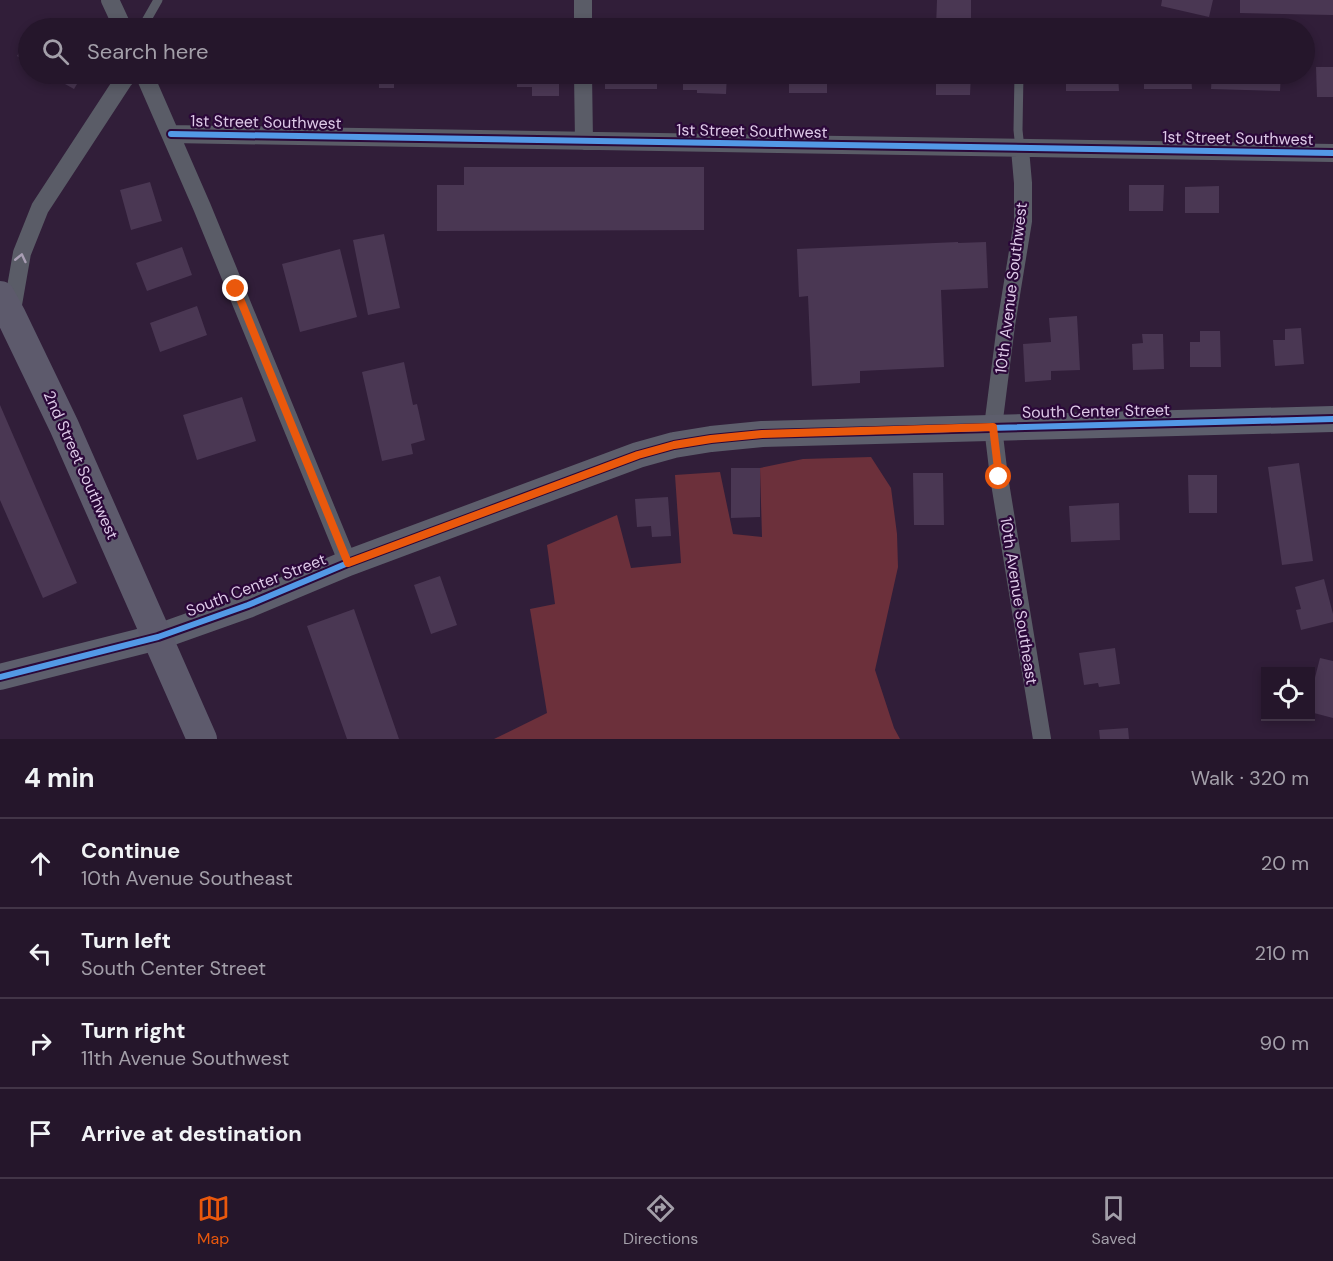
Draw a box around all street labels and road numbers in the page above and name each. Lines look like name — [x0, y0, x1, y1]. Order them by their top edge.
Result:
street label: 1st Street Southwest — [190, 110, 342, 134]
street label: 1st Street Southwest — [676, 119, 828, 143]
street label: 1st Street Southwest — [1162, 126, 1314, 150]
street label: 10th Avenue Southwest — [990, 201, 1032, 375]
street label: 2nd Street Southwest — [39, 387, 123, 543]
street label: South Center Street — [1022, 399, 1170, 423]
street label: 10th Avenue Southeast — [995, 516, 1043, 686]
street label: South Center Street — [183, 549, 329, 621]

